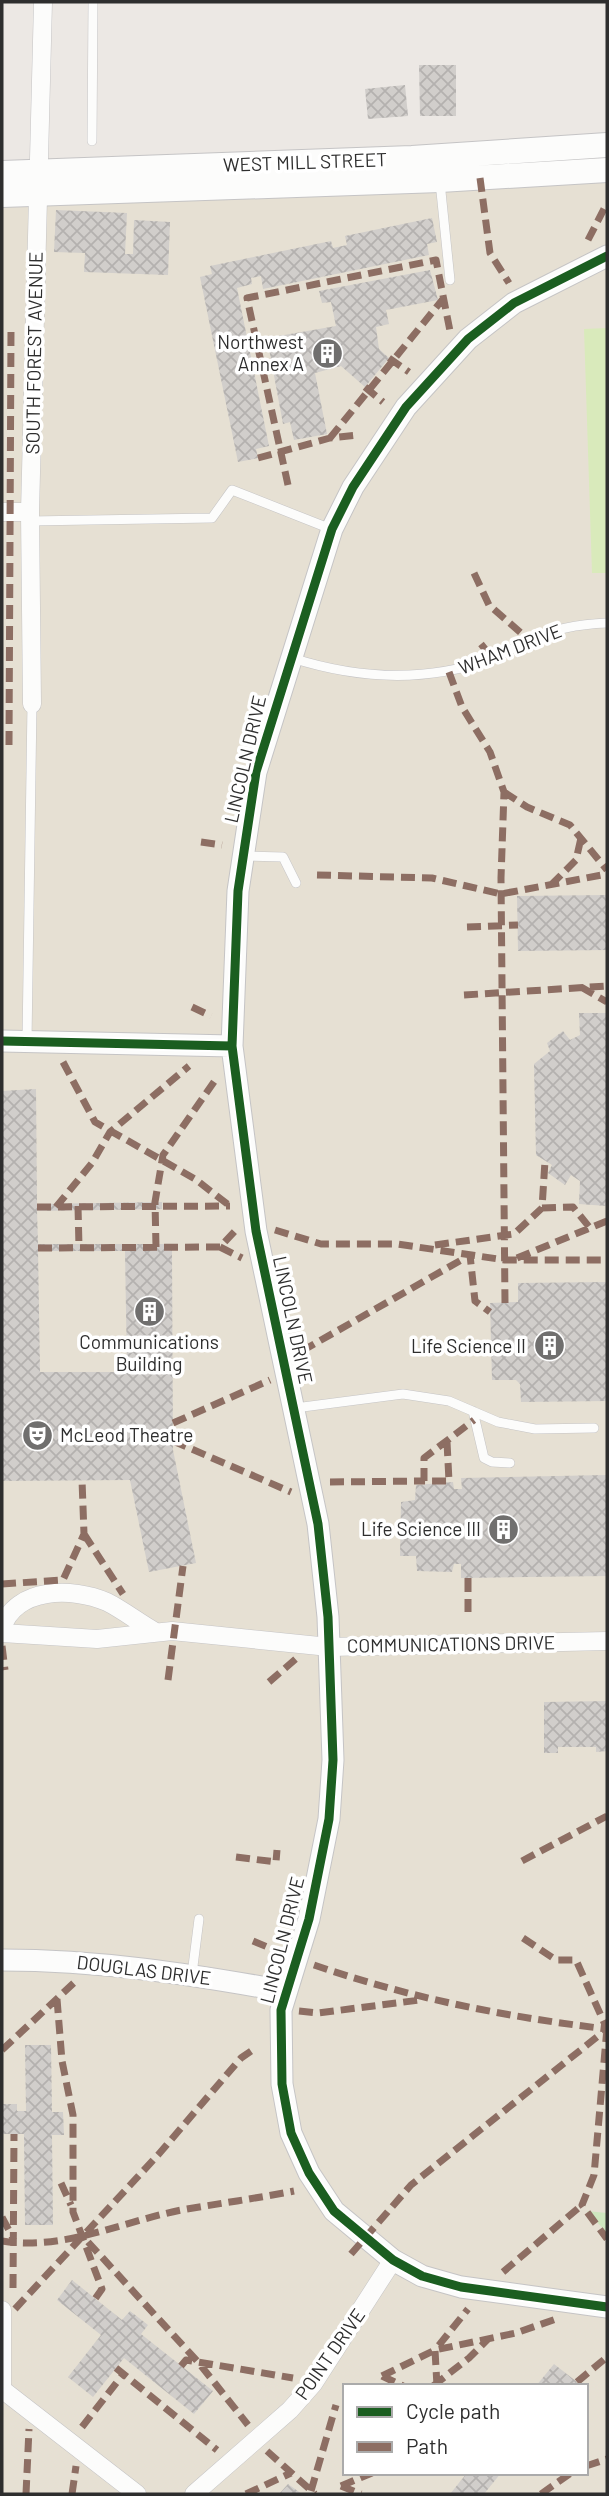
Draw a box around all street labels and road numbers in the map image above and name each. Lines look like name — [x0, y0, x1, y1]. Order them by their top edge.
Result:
street label: WEST MILL STREET — [223, 147, 387, 176]
street label: SOUTH FOREST AVENUE — [20, 251, 47, 455]
street label: WHAM DRIVE — [455, 618, 565, 679]
street label: LINCOLN DRIVE — [219, 693, 270, 825]
street label: LINCOLN DRIVE — [269, 1254, 318, 1386]
street label: COMMUNICATIONS DRIVE — [347, 1630, 555, 1657]
street label: LINCOLN DRIVE — [255, 1874, 308, 2006]
street label: DOUGLAS DRIVE — [76, 1950, 213, 1989]
street label: POINT DRIVE — [290, 2304, 369, 2404]

